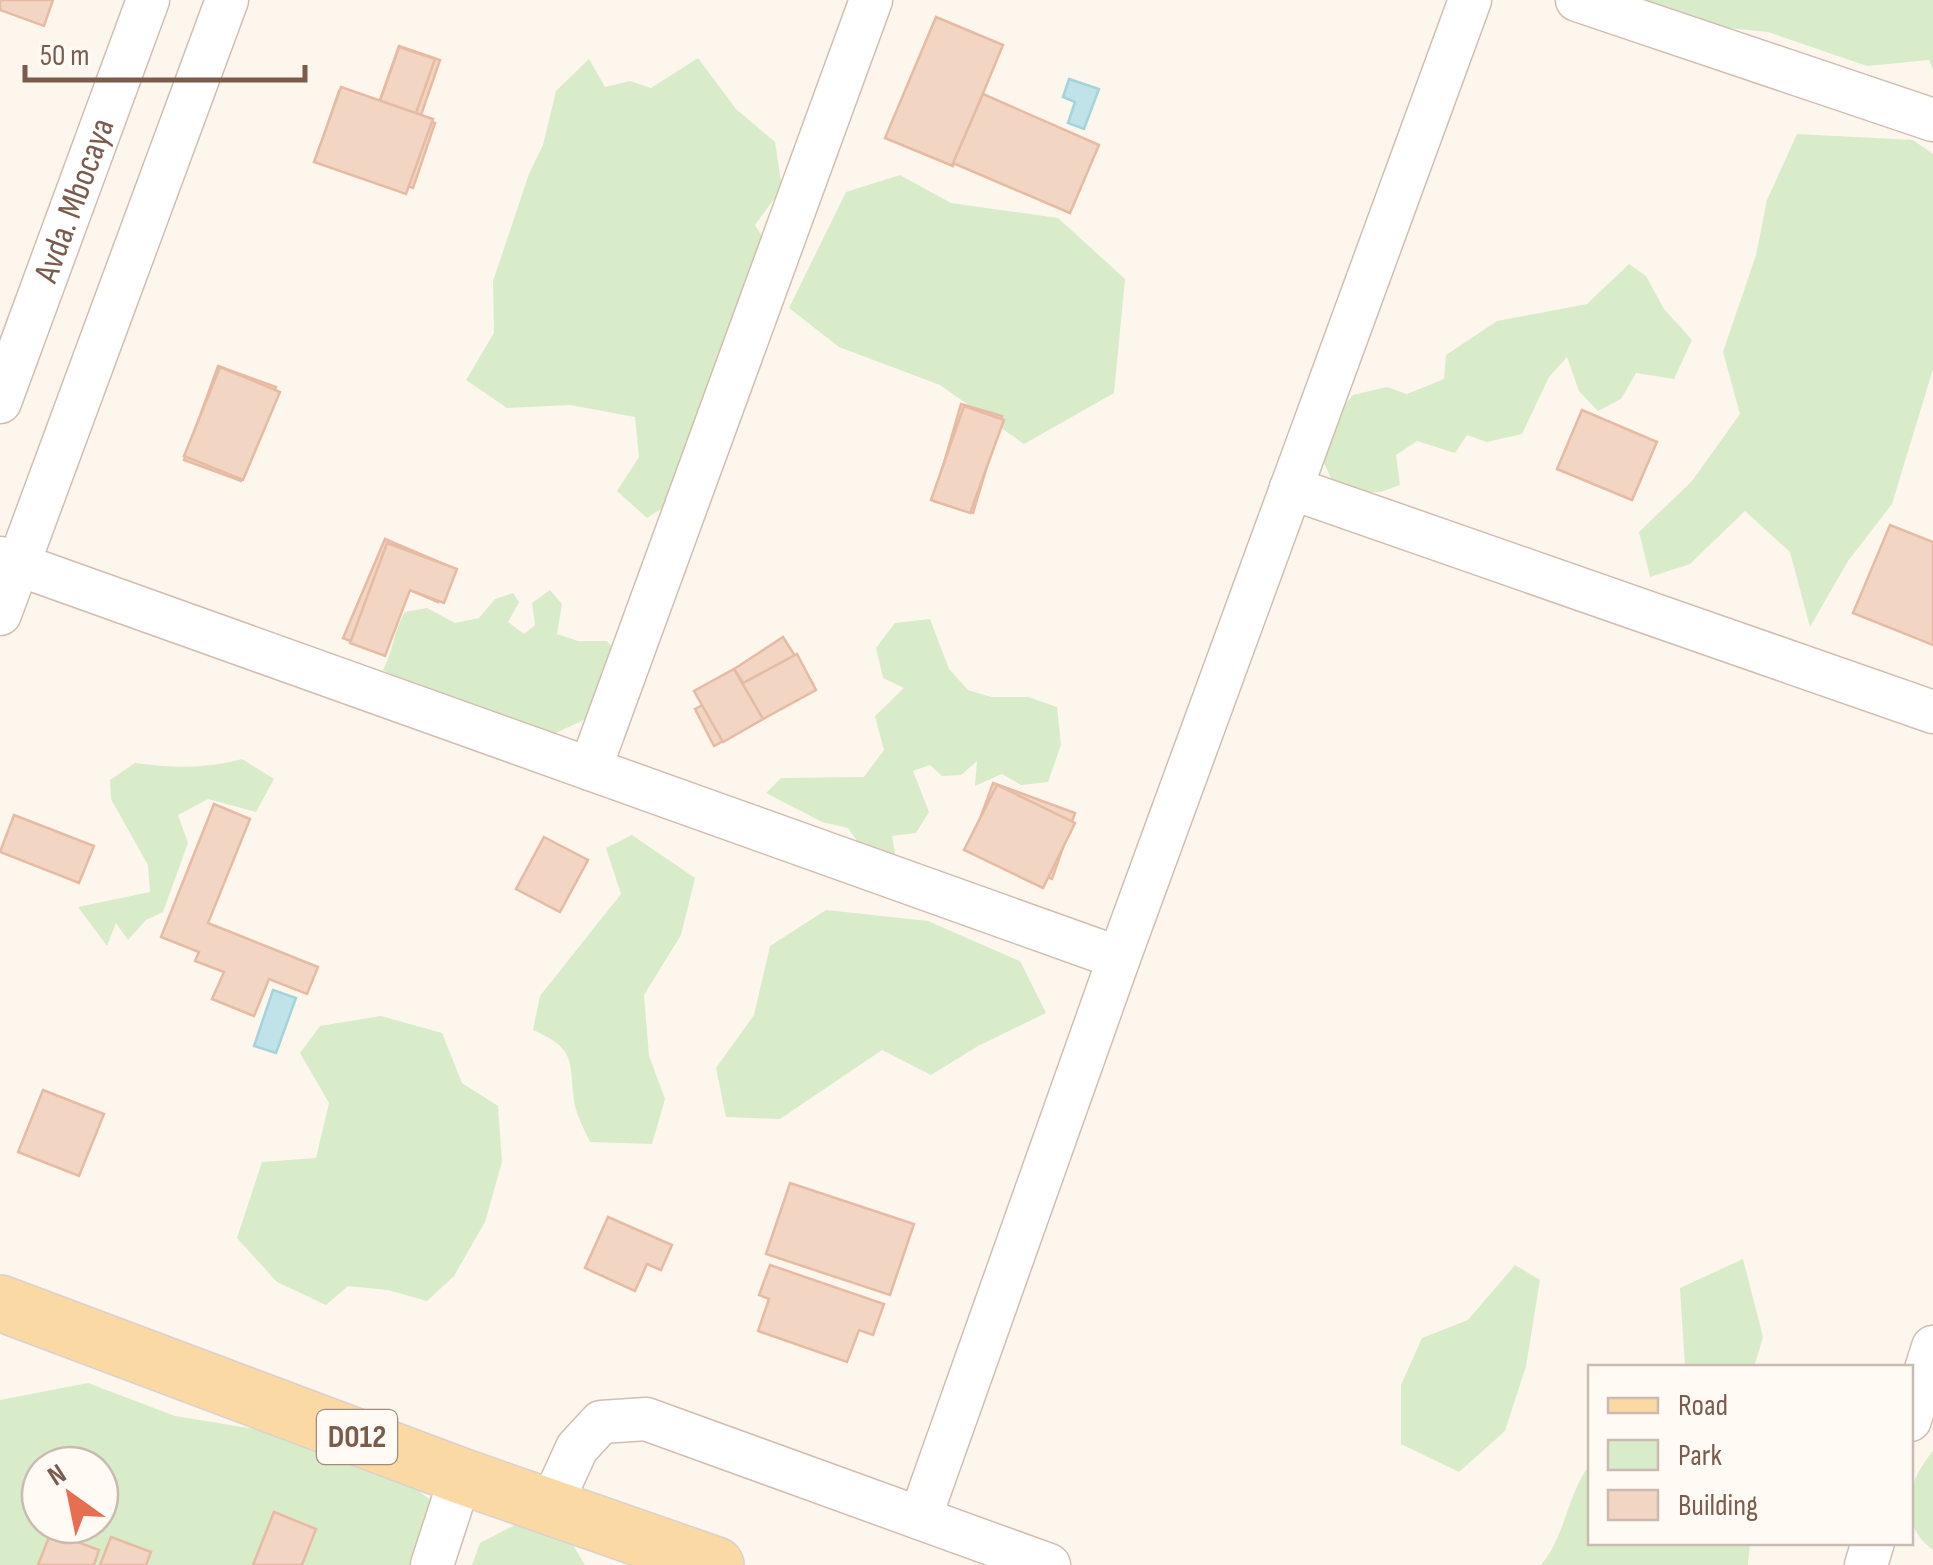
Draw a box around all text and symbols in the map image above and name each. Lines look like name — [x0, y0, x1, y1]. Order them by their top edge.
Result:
scale bar — [25, 20, 305, 82]
text: 50 m — [40, 38, 89, 74]
street label: Avda. Mbocaya — [24, 112, 124, 289]
legend — [1588, 1365, 1913, 1545]
text: Road — [1678, 1388, 1728, 1424]
road number: D012 — [317, 1410, 397, 1464]
text: Park — [1678, 1438, 1722, 1474]
north arrow — [20, 1445, 120, 1545]
text: N — [42, 1457, 72, 1493]
text: Building — [1678, 1488, 1758, 1524]

